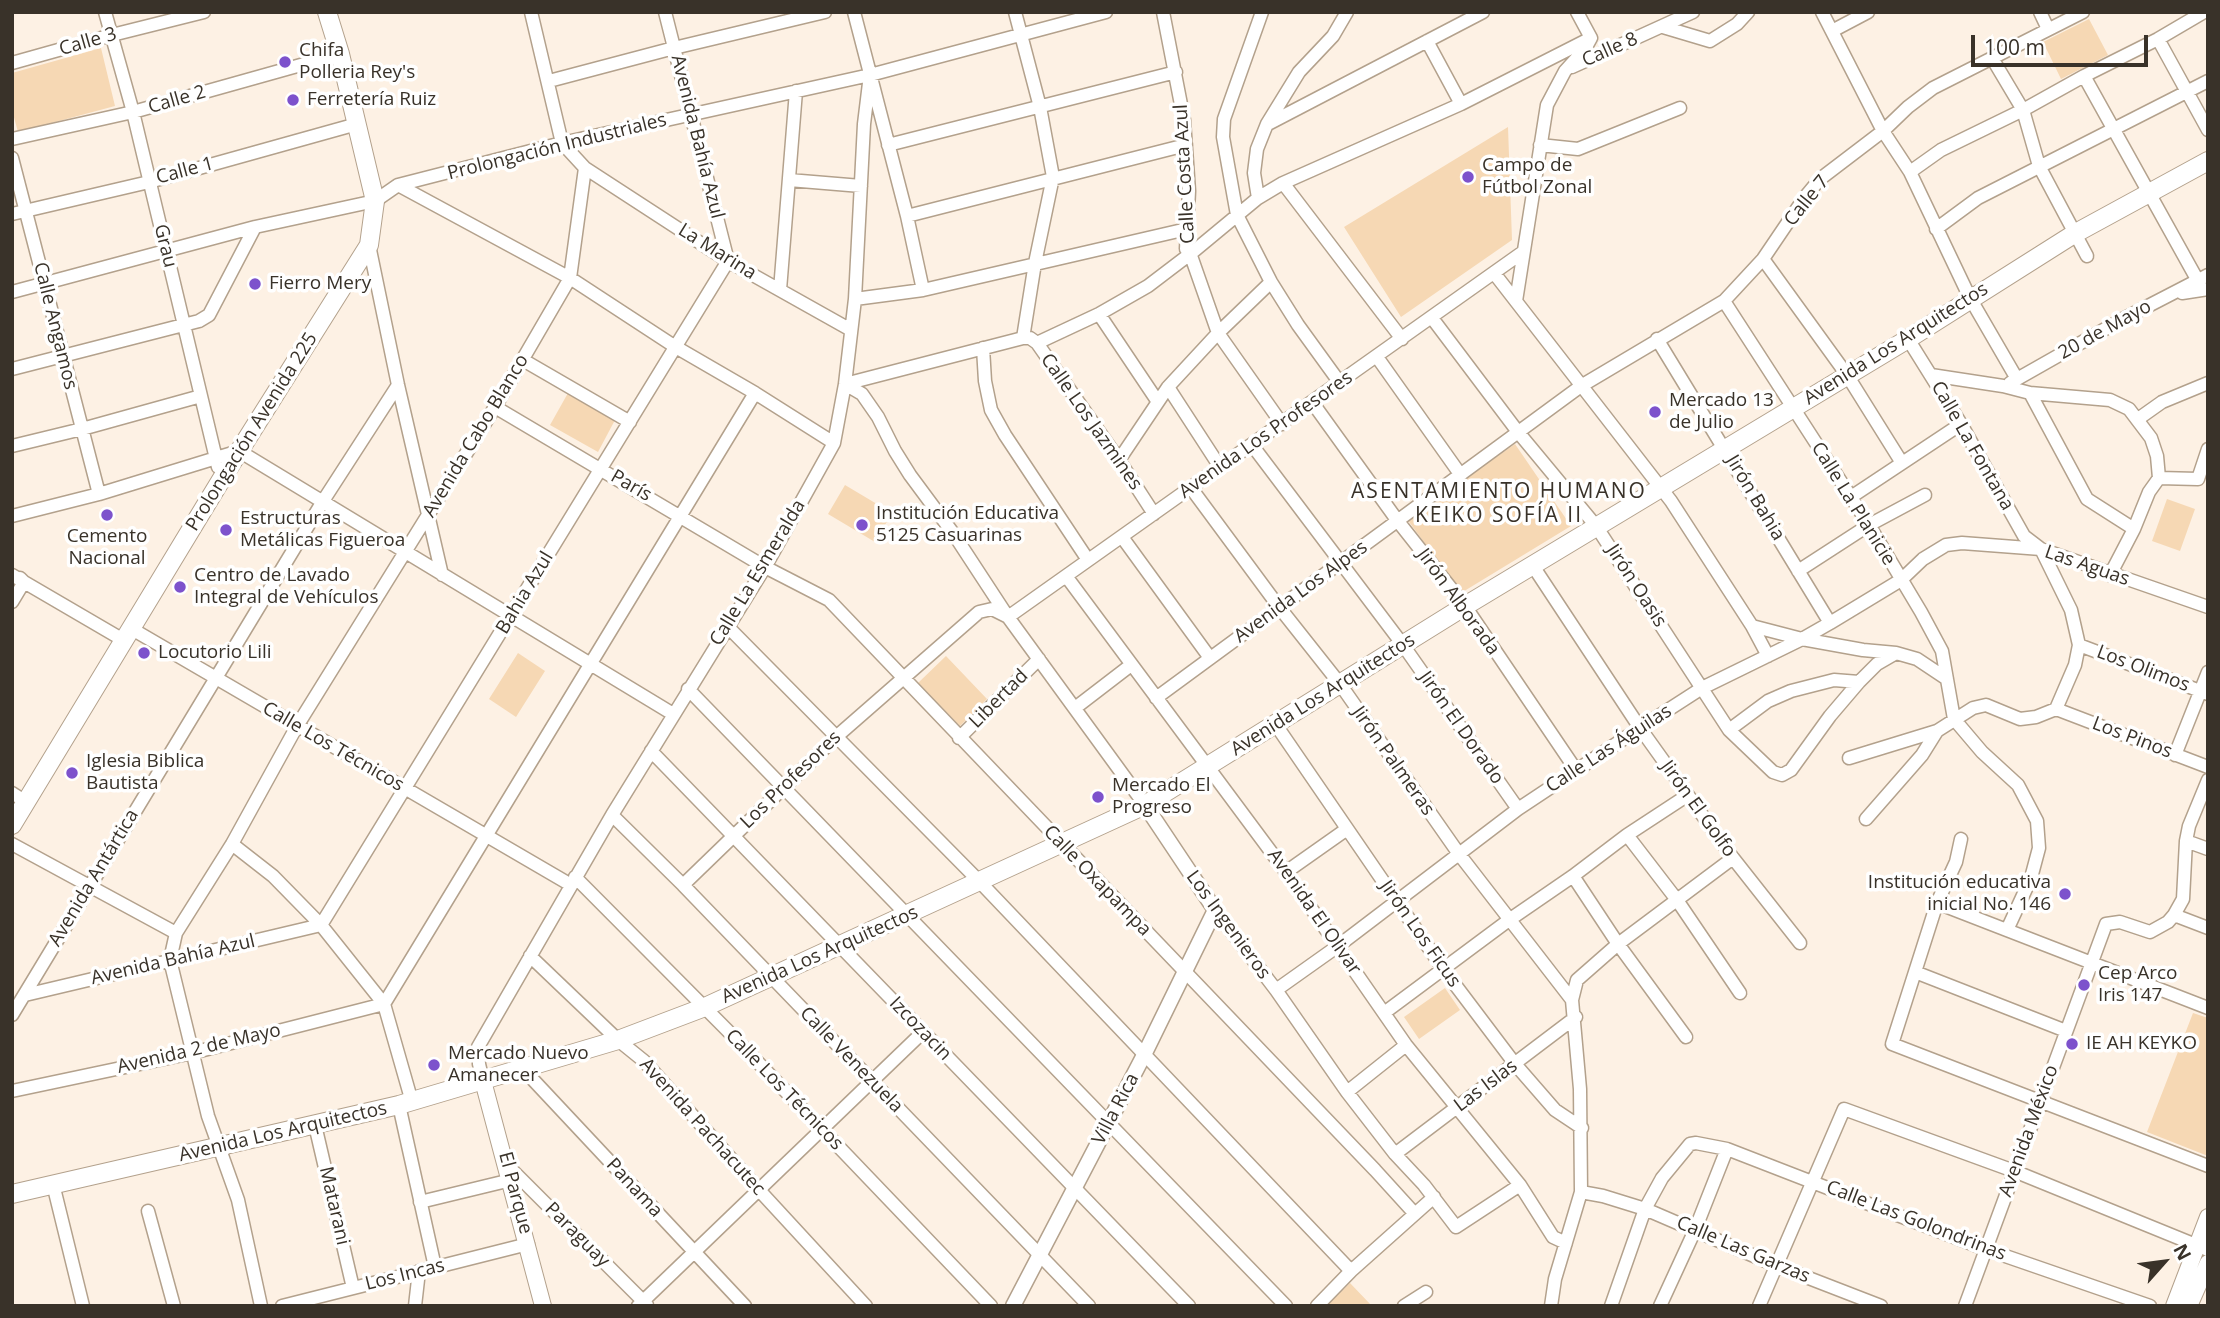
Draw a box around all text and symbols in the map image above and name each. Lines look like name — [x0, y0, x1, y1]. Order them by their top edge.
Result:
scale bar — [1975, 21, 2152, 65]
street label: Calle 3 — [57, 23, 119, 61]
street label: Calle 8 — [1579, 28, 1641, 72]
text: 100 m — [1984, 33, 2045, 61]
place label: Chifa Polleria Rey's — [299, 40, 415, 84]
street label: Avenida Bahía Azul — [666, 53, 728, 221]
marker: Chifa Polleria Rey's — [277, 54, 293, 70]
street label: Calle 2 — [146, 81, 208, 119]
place label: Ferretería Ruiz — [307, 89, 436, 111]
marker: Ferretería Ruiz — [285, 92, 301, 108]
street label: Calle Costa Azul — [1170, 104, 1200, 244]
street label: Prolongación Industriales — [445, 109, 669, 185]
street label: Calle 1 — [154, 152, 216, 190]
place label: Campo de Fútbol Zonal — [1482, 155, 1592, 199]
marker: Campo de Fútbol Zonal — [1460, 169, 1476, 185]
street label: Calle 7 — [1780, 171, 1834, 231]
street label: La Marina — [674, 219, 760, 285]
street label: Grau — [149, 222, 181, 270]
street label: Calle Angamos — [28, 260, 82, 392]
place label: Fierro Mery — [269, 273, 371, 295]
marker: Fierro Mery — [247, 276, 263, 292]
street label: Avenida Los Arquitectos — [1800, 278, 1992, 410]
street label: 20 de Mayo — [2055, 295, 2155, 365]
street label: Prolongación Avenida 225 — [181, 329, 323, 535]
street label: Calle Los Jazmines — [1035, 349, 1147, 495]
street label: Avenida Cabo Blanco — [418, 350, 534, 522]
street label: Avenida Los Profesores — [1175, 366, 1357, 504]
street label: Calle La Fontana — [1926, 377, 2018, 515]
place label: Mercado 13 de Julio — [1669, 390, 1774, 434]
marker: Mercado 13 de Julio — [1647, 404, 1663, 420]
street label: Calle La Planicie — [1806, 438, 1900, 570]
street label: Jirón Bahia — [1721, 451, 1789, 545]
street label: París — [606, 465, 656, 507]
district label: ASENTAMIENTO HUMANO KEIKO SOFÍA II — [1353, 479, 1645, 529]
street label: Calle La Esmeralda — [705, 496, 811, 650]
place label: Institución Educativa 5125 Casuarinas — [876, 503, 1059, 547]
marker: Cemento Nacional — [99, 507, 115, 523]
place label: Estructuras Metálicas Figueroa — [240, 508, 405, 552]
marker: Institución Educativa 5125 Casuarinas — [854, 517, 870, 533]
marker: Estructuras Metálicas Figueroa — [218, 522, 234, 538]
place label: Cemento Nacional — [67, 526, 147, 570]
street label: Avenida Los Alpes — [1230, 536, 1372, 648]
street label: Jirón Oasis — [1601, 540, 1671, 632]
street label: Las Aguas — [2042, 541, 2132, 591]
street label: Jirón Alborada — [1412, 544, 1504, 660]
street label: Bahia Azul — [491, 548, 559, 638]
place label: Centro de Lavado Integral de Vehículos — [194, 565, 378, 609]
marker: Centro de Lavado Integral de Vehículos — [172, 579, 188, 595]
street label: Avenida Los Arquitectos — [1227, 629, 1419, 761]
street label: Los Olimos — [2093, 641, 2193, 697]
place label: Locutorio Lili — [158, 642, 272, 664]
marker: Locutorio Lili — [136, 645, 152, 661]
street label: Libertad — [965, 665, 1033, 733]
street label: Jirón El Dorado — [1414, 667, 1508, 789]
street label: Calle Los Técnicos — [258, 697, 408, 797]
street label: Calle Las Águilas — [1542, 700, 1676, 798]
street label: Jirón Palmeras — [1347, 702, 1439, 820]
street label: Los Pinos — [2089, 712, 2175, 764]
street label: Los Profesores — [736, 726, 846, 834]
place label: Iglesia Biblica Bautista — [86, 751, 204, 795]
street label: Jirón El Golfo — [1655, 756, 1741, 862]
marker: Iglesia Biblica Bautista — [64, 765, 80, 781]
place label: Mercado El Progreso — [1112, 775, 1211, 819]
marker: Mercado El Progreso — [1090, 789, 1106, 805]
street label: Avenida Antártica — [44, 805, 144, 951]
street label: Calle Oxapampa — [1038, 821, 1156, 941]
street label: Avenida El Olivar — [1262, 845, 1366, 979]
street label: Los Ingenieros — [1181, 866, 1275, 984]
place label: Institución educativa inicial No. 146 — [1868, 872, 2051, 916]
street label: Jirón Los Ficus — [1375, 876, 1465, 992]
marker: Institución educativa inicial No. 146 — [2057, 886, 2073, 902]
street label: Avenida Los Arquitectos — [718, 901, 922, 1009]
street label: Avenida Bahía Azul — [89, 930, 257, 990]
place label: Cep Arco Iris 147 — [2098, 963, 2178, 1007]
marker: Cep Arco Iris 147 — [2076, 977, 2092, 993]
street label: Izcozacin — [884, 992, 956, 1066]
street label: Calle Venezuela — [795, 1002, 907, 1118]
street label: Avenida 2 de Mayo — [115, 1019, 283, 1079]
street label: Calle Los Técnicos — [720, 1025, 848, 1155]
place label: IE AH KEYKO — [2086, 1033, 2197, 1055]
marker: IE AH KEYKO — [2064, 1036, 2080, 1052]
place label: Mercado Nuevo Amanecer — [448, 1043, 589, 1087]
street label: Avenida Pachacutec — [635, 1054, 769, 1200]
street label: Las Islas — [1450, 1055, 1522, 1117]
marker: Mercado Nuevo Amanecer — [426, 1057, 442, 1073]
street label: Avenida México — [1995, 1062, 2063, 1200]
street label: Villa Rica — [1088, 1069, 1144, 1149]
street label: Avenida Los Arquitectos — [177, 1097, 389, 1167]
street label: El Parque — [493, 1149, 537, 1237]
street label: Panama — [601, 1154, 667, 1222]
street label: Matarani — [314, 1165, 354, 1247]
street label: Calle Las Golondrinas — [1823, 1176, 2009, 1266]
street label: Paraguay — [540, 1198, 614, 1272]
street label: Calle Las Garzas — [1673, 1212, 1813, 1288]
north arrow — [2129, 1227, 2199, 1297]
text: N — [2167, 1239, 2198, 1265]
street label: Los Incas — [363, 1254, 447, 1296]

